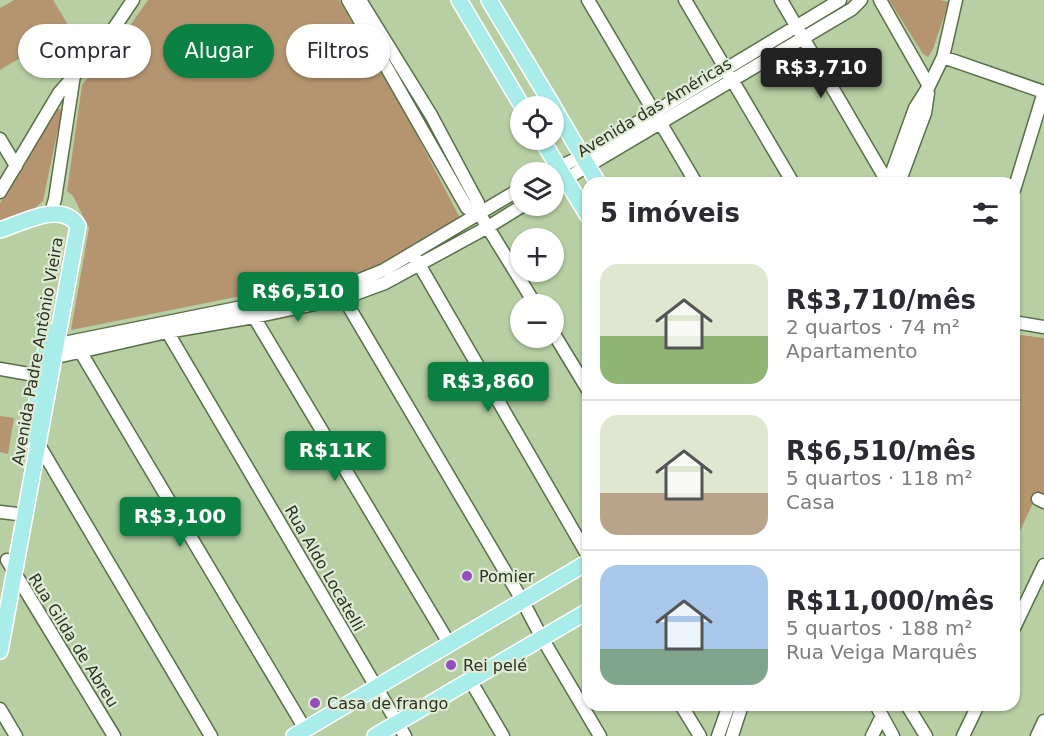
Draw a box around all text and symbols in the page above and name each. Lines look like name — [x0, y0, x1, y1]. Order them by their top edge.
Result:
chip: Comprar — [18, 24, 151, 78]
chip: Alugar — [163, 24, 274, 78]
chip: Filtros — [286, 24, 390, 78]
pin: R$3,710 — [766, 48, 876, 99]
street label: Avenida das Américas — [574, 54, 735, 161]
text: R$3,710 — [775, 55, 867, 79]
map controls — [510, 96, 564, 348]
button: locate — [510, 96, 564, 150]
button: layers — [510, 162, 564, 216]
icon: filters — [969, 197, 1002, 230]
text: 5 imóveis — [600, 198, 740, 228]
button: + — [510, 228, 564, 282]
street label: Avenida Padre Antônio Vieira — [8, 236, 67, 467]
pin: R$6,510 — [243, 272, 353, 323]
text: R$6,510 — [252, 279, 344, 303]
text: R$3,710/mês — [786, 285, 976, 315]
icon: home — [648, 288, 720, 360]
button: − — [510, 294, 564, 348]
text: 2 quartos · 74 m² — [786, 315, 960, 339]
text: Apartamento — [786, 339, 918, 363]
pin: R$3,860 — [433, 362, 543, 413]
text: R$3,860 — [442, 369, 534, 393]
pin: R$11K — [293, 431, 377, 482]
text: R$6,510/mês — [786, 436, 976, 466]
text: R$11K — [299, 438, 371, 462]
icon: home — [648, 439, 720, 511]
text: 5 quartos · 118 m² — [786, 466, 973, 490]
text: Casa — [786, 490, 835, 514]
pin: R$3,100 — [125, 497, 235, 548]
street label: Rua Aldo Locatelli — [281, 502, 368, 635]
text: R$3,100 — [134, 504, 226, 528]
place label: Pomier — [479, 567, 535, 586]
marker: Pomier — [460, 569, 474, 583]
street label: Rua Gilda de Abreu — [25, 570, 122, 711]
text: R$11,000/mês — [786, 586, 994, 616]
icon: home — [648, 589, 720, 661]
text: 5 quartos · 188 m² — [786, 616, 973, 640]
text: Rua Veiga Marquês — [786, 640, 977, 664]
place label: Rei pelé — [463, 656, 527, 675]
marker: Rei pelé — [444, 658, 458, 672]
place label: Casa de frango — [327, 694, 448, 713]
marker: Casa de frango — [308, 696, 322, 710]

